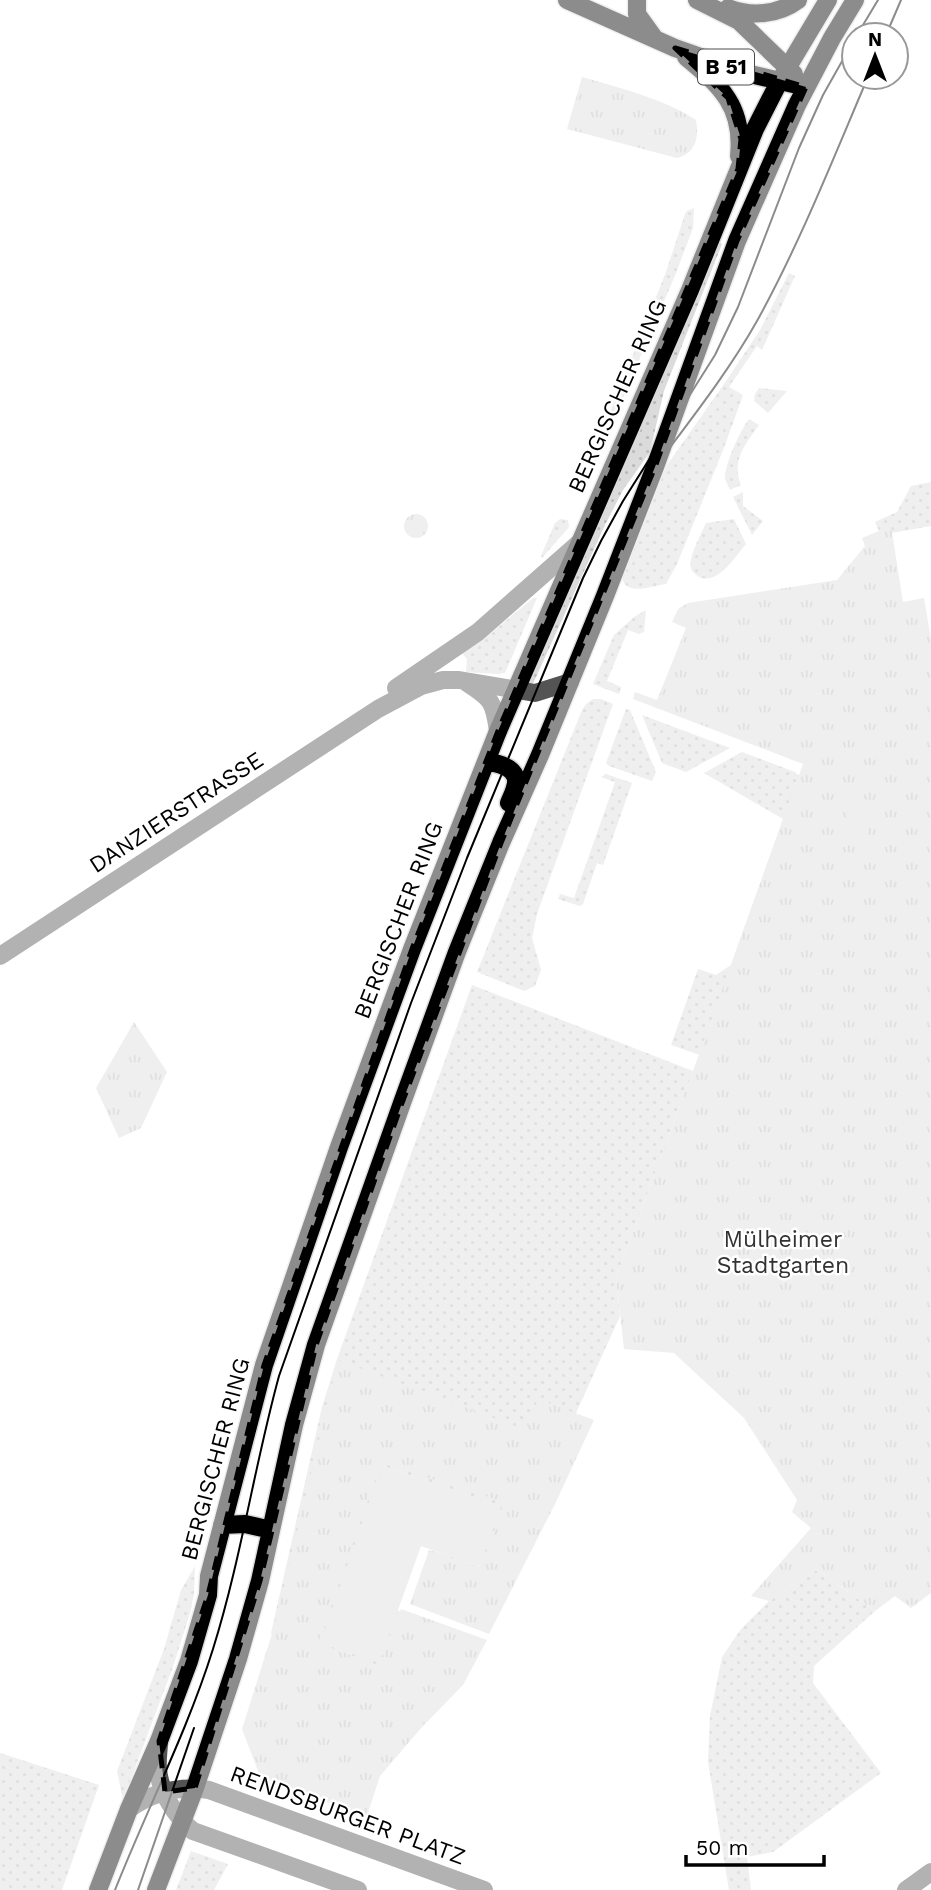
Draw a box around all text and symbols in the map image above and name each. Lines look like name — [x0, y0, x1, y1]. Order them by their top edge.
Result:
north arrow — [840, 21, 910, 91]
text: N — [868, 28, 882, 51]
road number: B 51 — [698, 50, 754, 84]
street label: BERGISCHER RING — [563, 295, 672, 497]
street label: DANZIERSTRASSE — [84, 746, 268, 879]
street label: BERGISCHER RING — [348, 818, 449, 1023]
park label: Mülheimer Stadtgarten — [717, 1226, 849, 1279]
street label: BERGISCHER RING — [175, 1355, 256, 1564]
street label: RENDSBURGER PLATZ — [227, 1760, 469, 1871]
scale bar — [686, 1824, 824, 1868]
text: 50 m — [696, 1835, 748, 1860]

